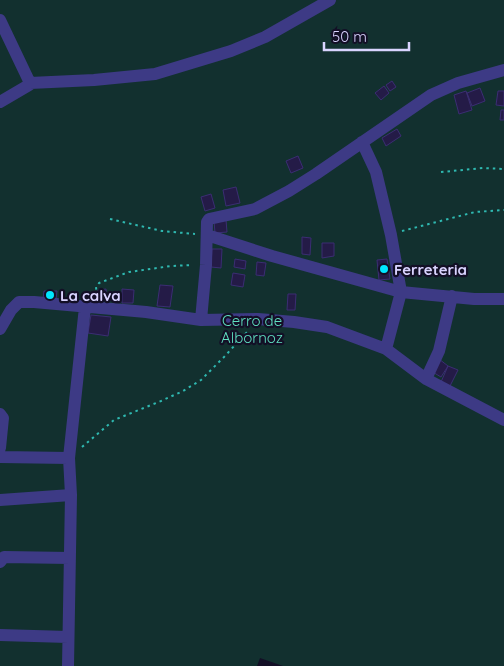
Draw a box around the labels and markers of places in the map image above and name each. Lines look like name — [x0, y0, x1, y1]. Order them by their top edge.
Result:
place label: Ferreteria — [394, 260, 467, 279]
marker: Ferreteria — [378, 263, 390, 275]
place label: La calva — [60, 286, 121, 305]
marker: La calva — [44, 289, 56, 301]

